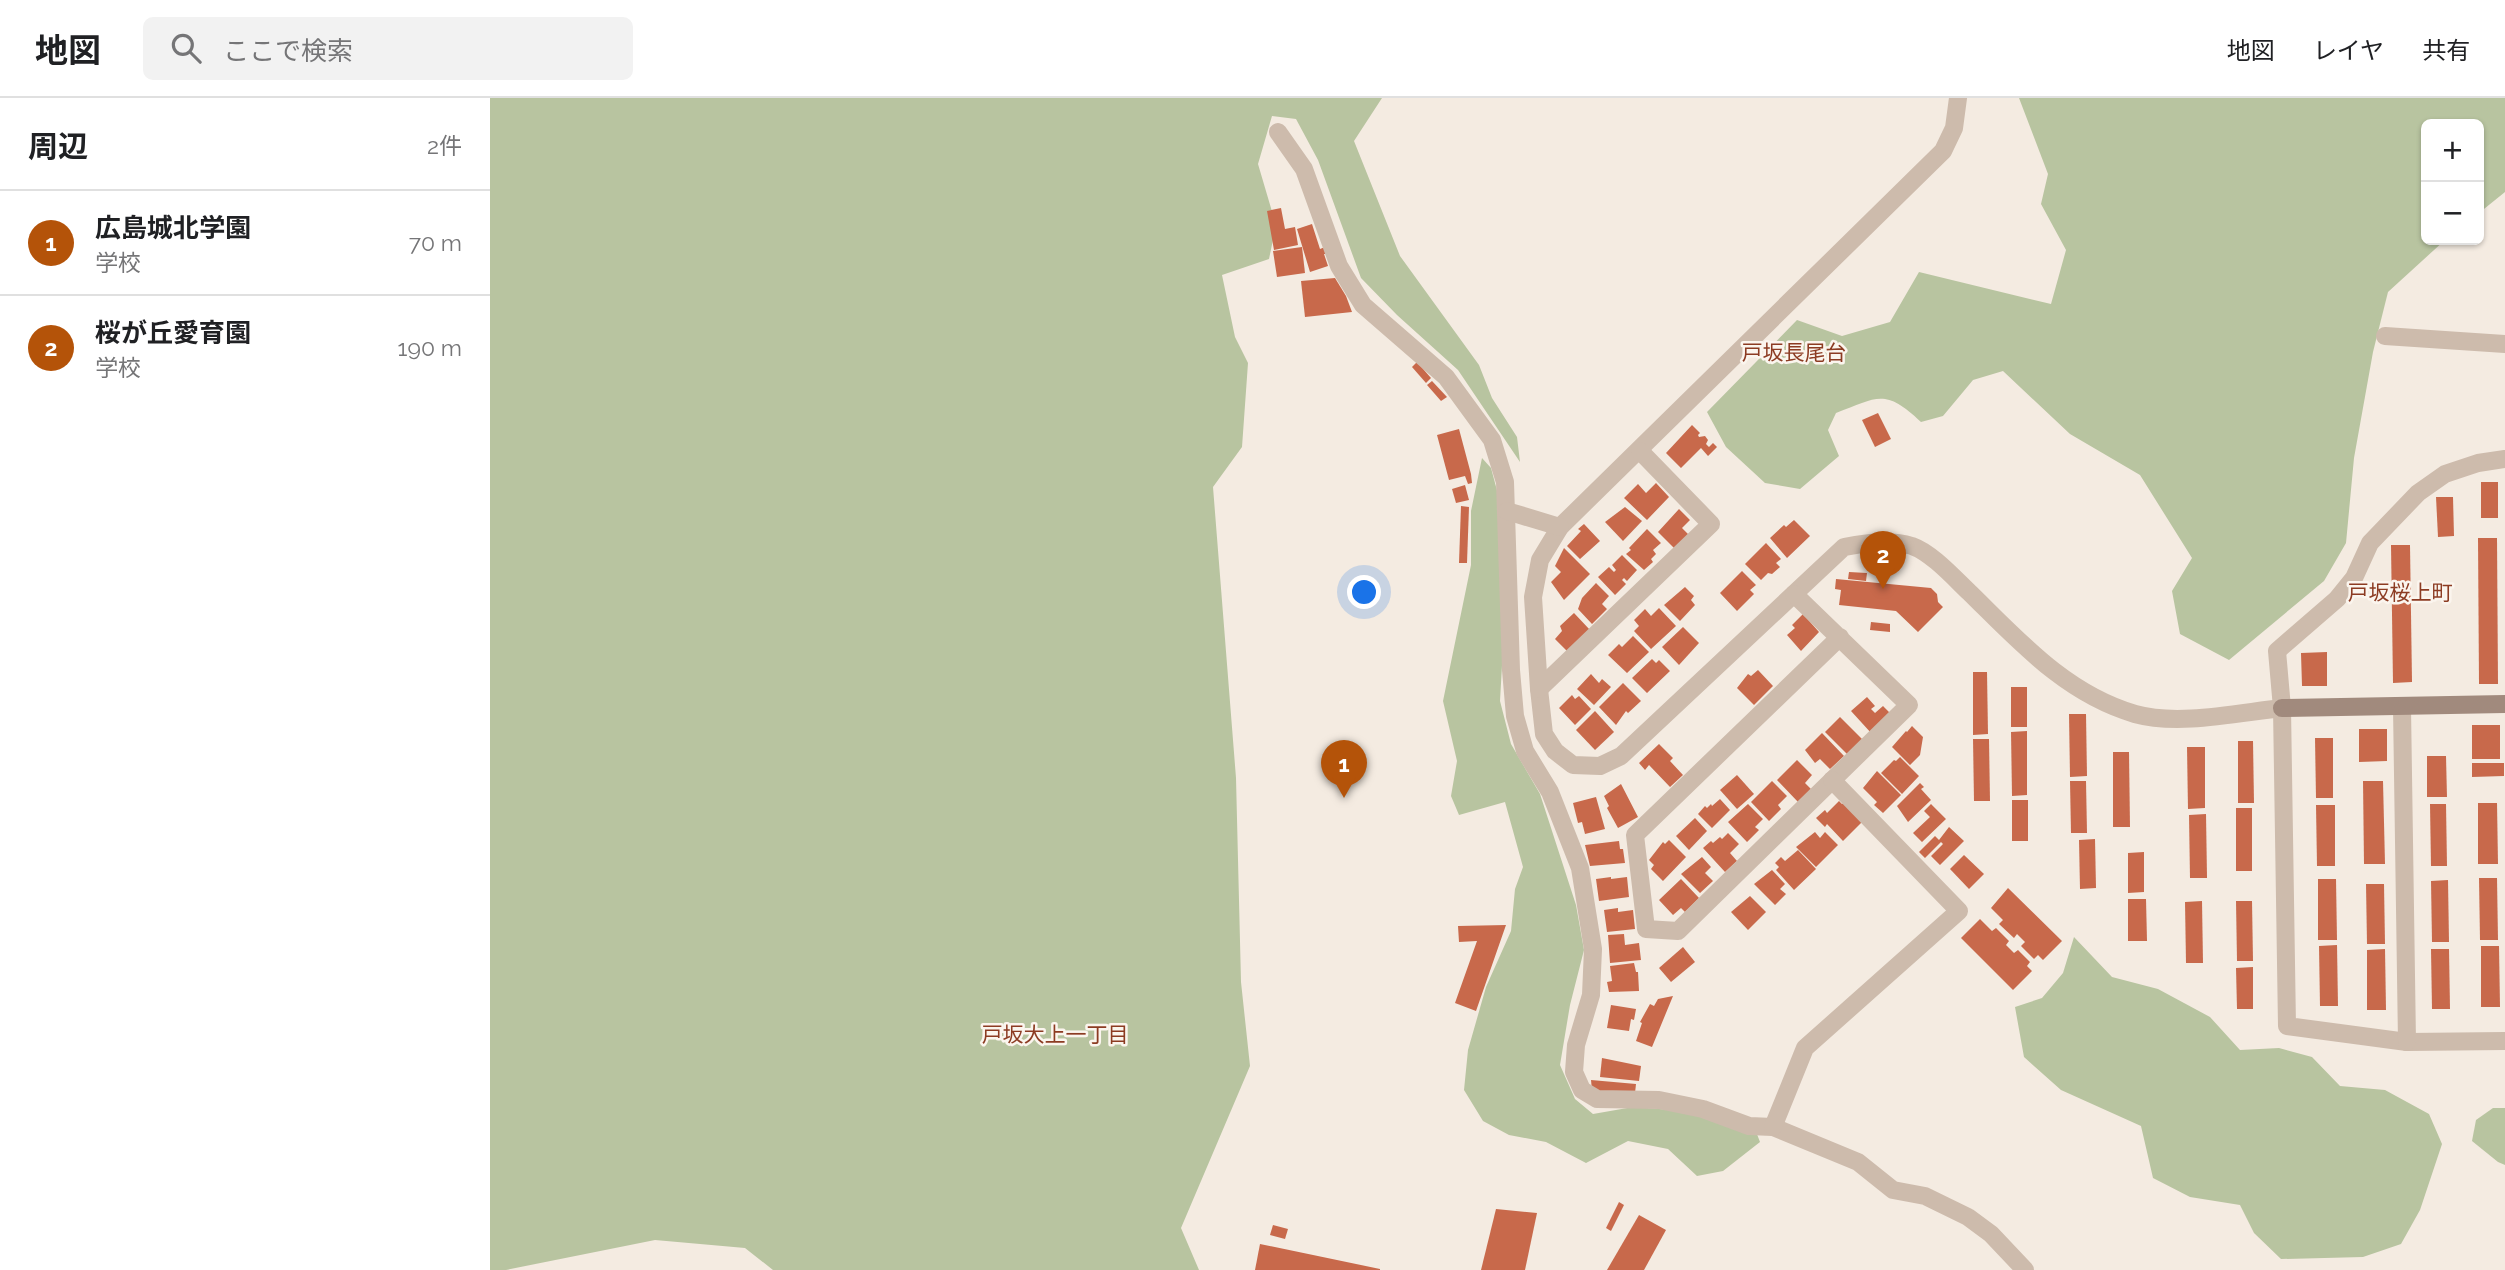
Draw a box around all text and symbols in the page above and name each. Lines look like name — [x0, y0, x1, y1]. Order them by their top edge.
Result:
search box — [143, 17, 633, 80]
icon: search — [167, 29, 205, 67]
text: 地図 — [35, 31, 101, 70]
text: ここで検索 — [223, 36, 353, 66]
text: 地図 — [2227, 36, 2275, 65]
text: レイヤ — [2313, 36, 2384, 65]
text: 共有 — [2422, 36, 2470, 65]
map controls — [2421, 119, 2484, 245]
button: + — [2421, 119, 2484, 182]
text: 周辺 — [28, 129, 88, 164]
text: 2件 — [427, 132, 462, 159]
button: − — [2421, 182, 2484, 245]
text: 広島城北学園 — [95, 213, 251, 243]
text: 1 — [45, 229, 57, 256]
text: 70 m — [409, 229, 462, 256]
text: 学校 — [95, 249, 141, 276]
text: 桜が丘愛育園 — [95, 318, 251, 348]
text: 2 — [45, 334, 57, 361]
text: 190 m — [398, 334, 462, 361]
district label: 戸坂長尾台 — [1742, 340, 1847, 365]
text: 学校 — [95, 354, 141, 381]
pin: 2 — [1860, 531, 1906, 589]
your location — [1347, 575, 1381, 609]
district label: 戸坂桜上町 — [2348, 580, 2453, 605]
pin: 1 — [1321, 740, 1367, 798]
district label: 戸坂大上一丁目 — [982, 1022, 1129, 1047]

